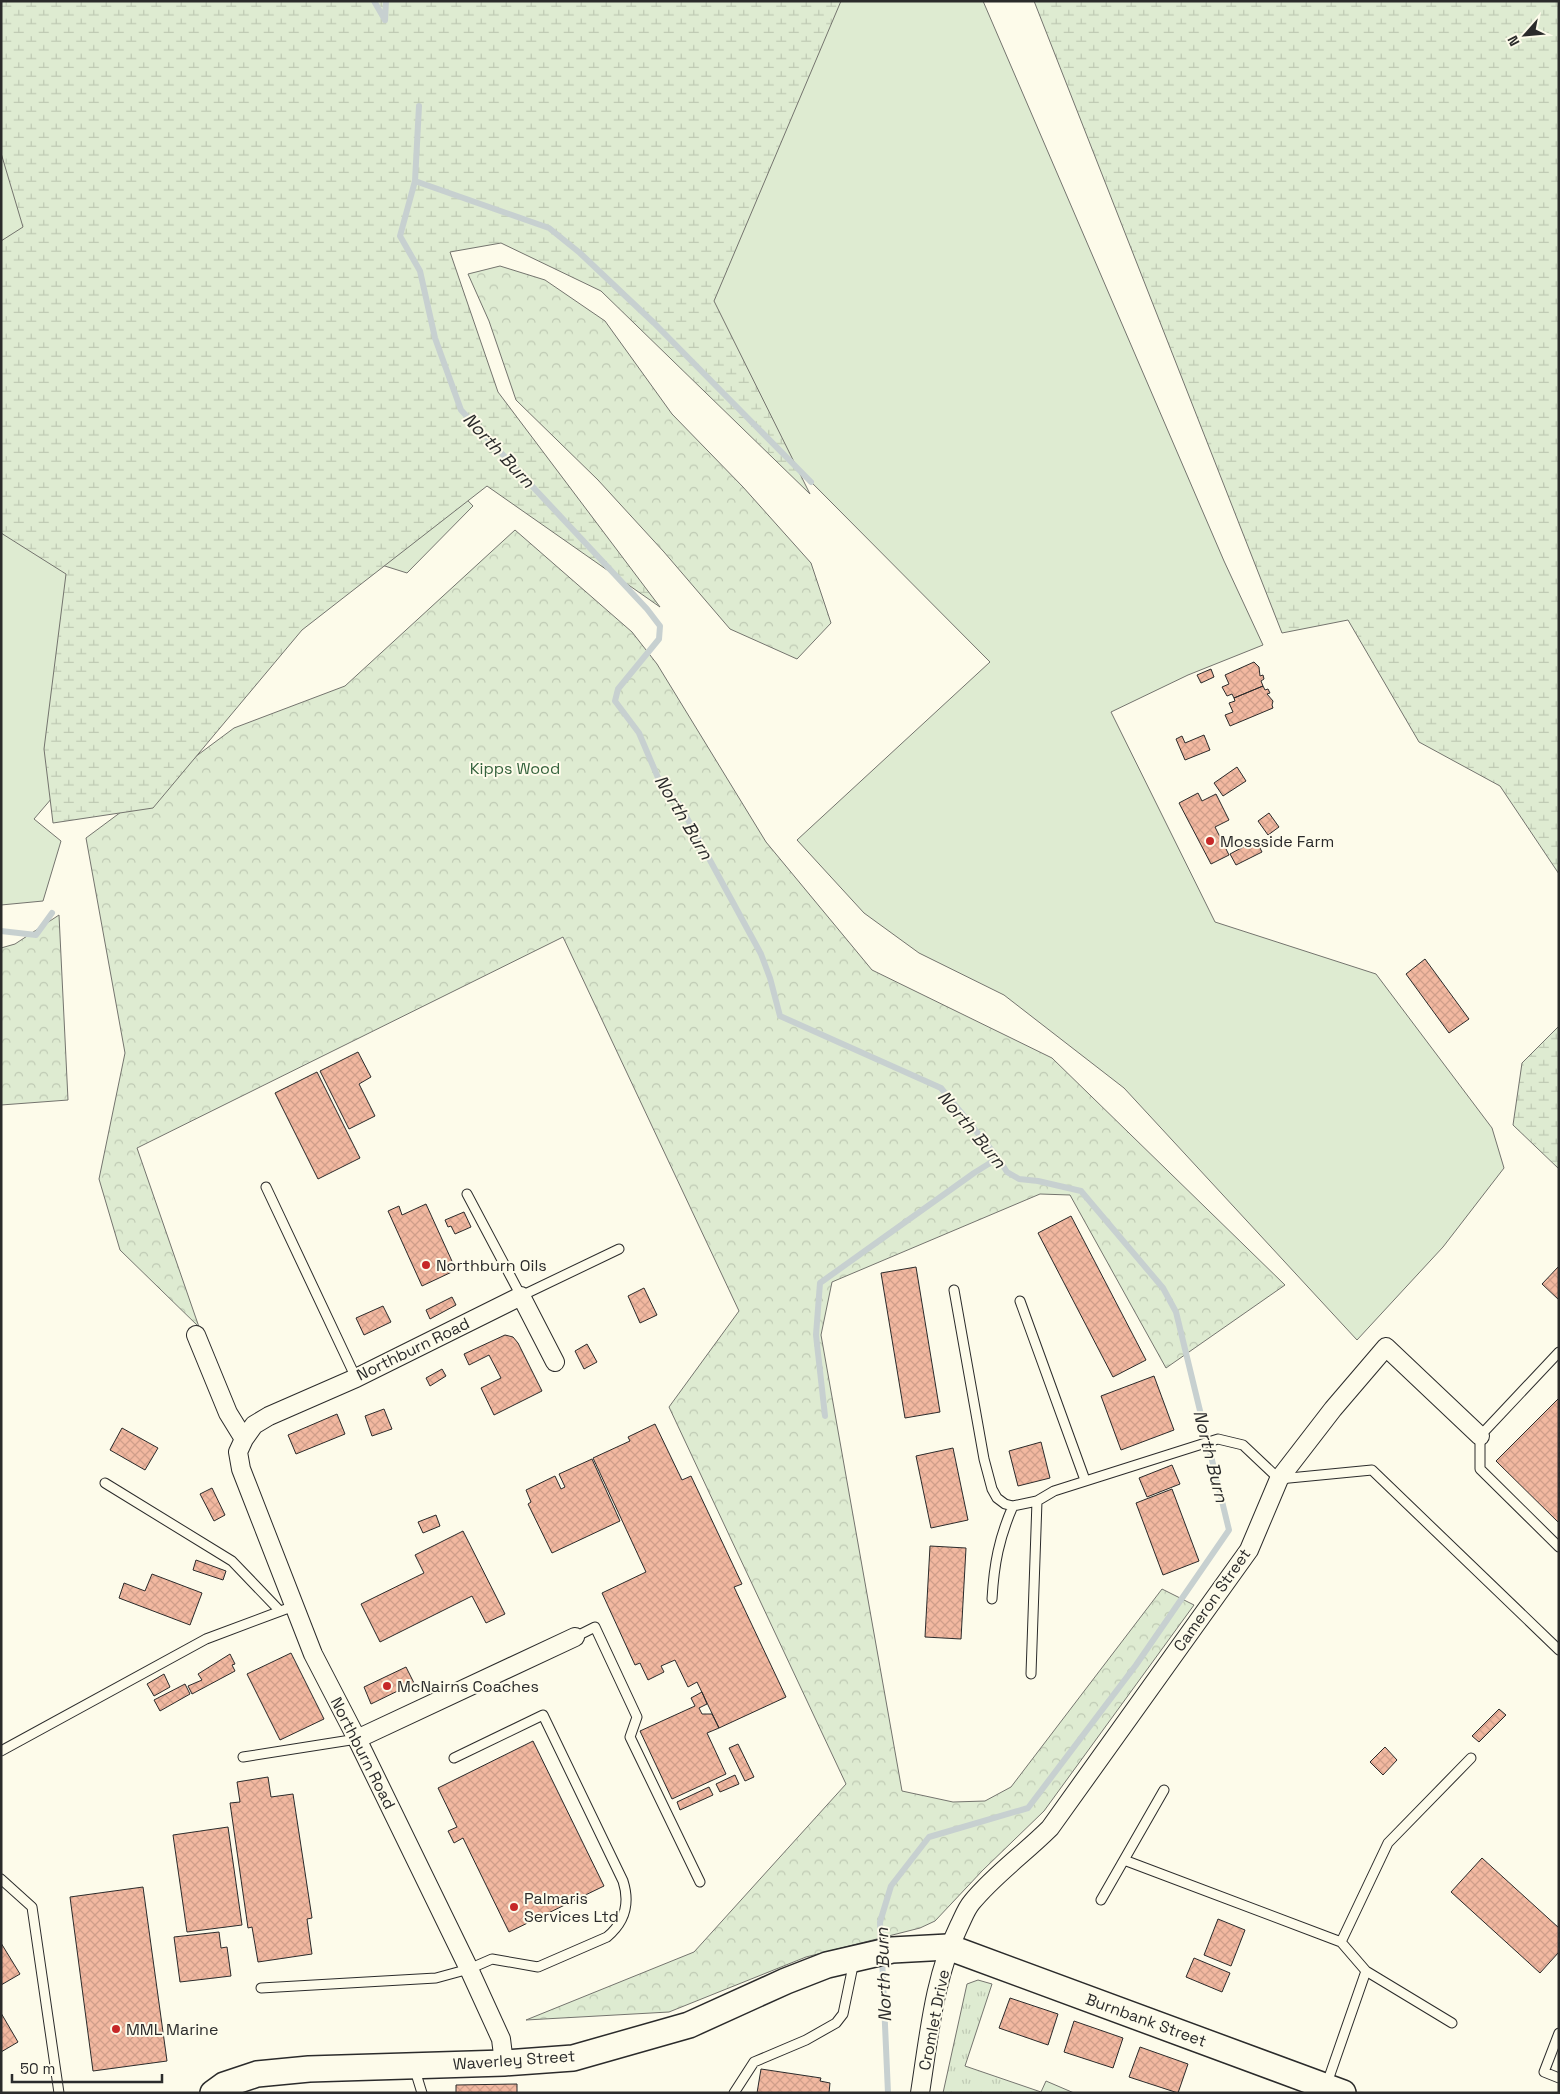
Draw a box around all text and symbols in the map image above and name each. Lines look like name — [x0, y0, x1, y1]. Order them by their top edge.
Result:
north arrow — [1500, 10, 1550, 60]
text: N — [1503, 33, 1524, 49]
water label: North Burn — [458, 408, 540, 493]
park label: Kipps Wood — [470, 758, 560, 779]
water label: North Burn — [650, 771, 719, 864]
place label: Mossside Farm — [1220, 831, 1334, 852]
marker: Mossside Farm — [1204, 835, 1216, 847]
water label: North Burn — [933, 1085, 1012, 1173]
place label: Northburn Oils — [436, 1255, 547, 1276]
marker: Northburn Oils — [420, 1259, 432, 1271]
street label: Northburn Road — [353, 1313, 473, 1385]
water label: North Burn — [1188, 1407, 1234, 1506]
street label: Cameron Street — [1169, 1544, 1255, 1656]
place label: McNairns Coaches — [397, 1676, 539, 1697]
marker: McNairns Coaches — [381, 1680, 393, 1692]
street label: Northburn Road — [326, 1693, 400, 1813]
place label: Palmaris Services Ltd — [524, 1888, 619, 1927]
marker: Palmaris Services Ltd — [508, 1901, 520, 1913]
water label: North Burn — [870, 1926, 896, 2023]
street label: Cromlet Drive — [914, 1968, 954, 2072]
street label: Burnbank Street — [1083, 1988, 1209, 2052]
place label: MML Marine — [126, 2019, 218, 2040]
marker: MML Marine — [110, 2023, 122, 2035]
street label: Waverley Street — [452, 2045, 576, 2075]
scale bar — [12, 2052, 162, 2084]
text: 50 m — [20, 2059, 55, 2078]

